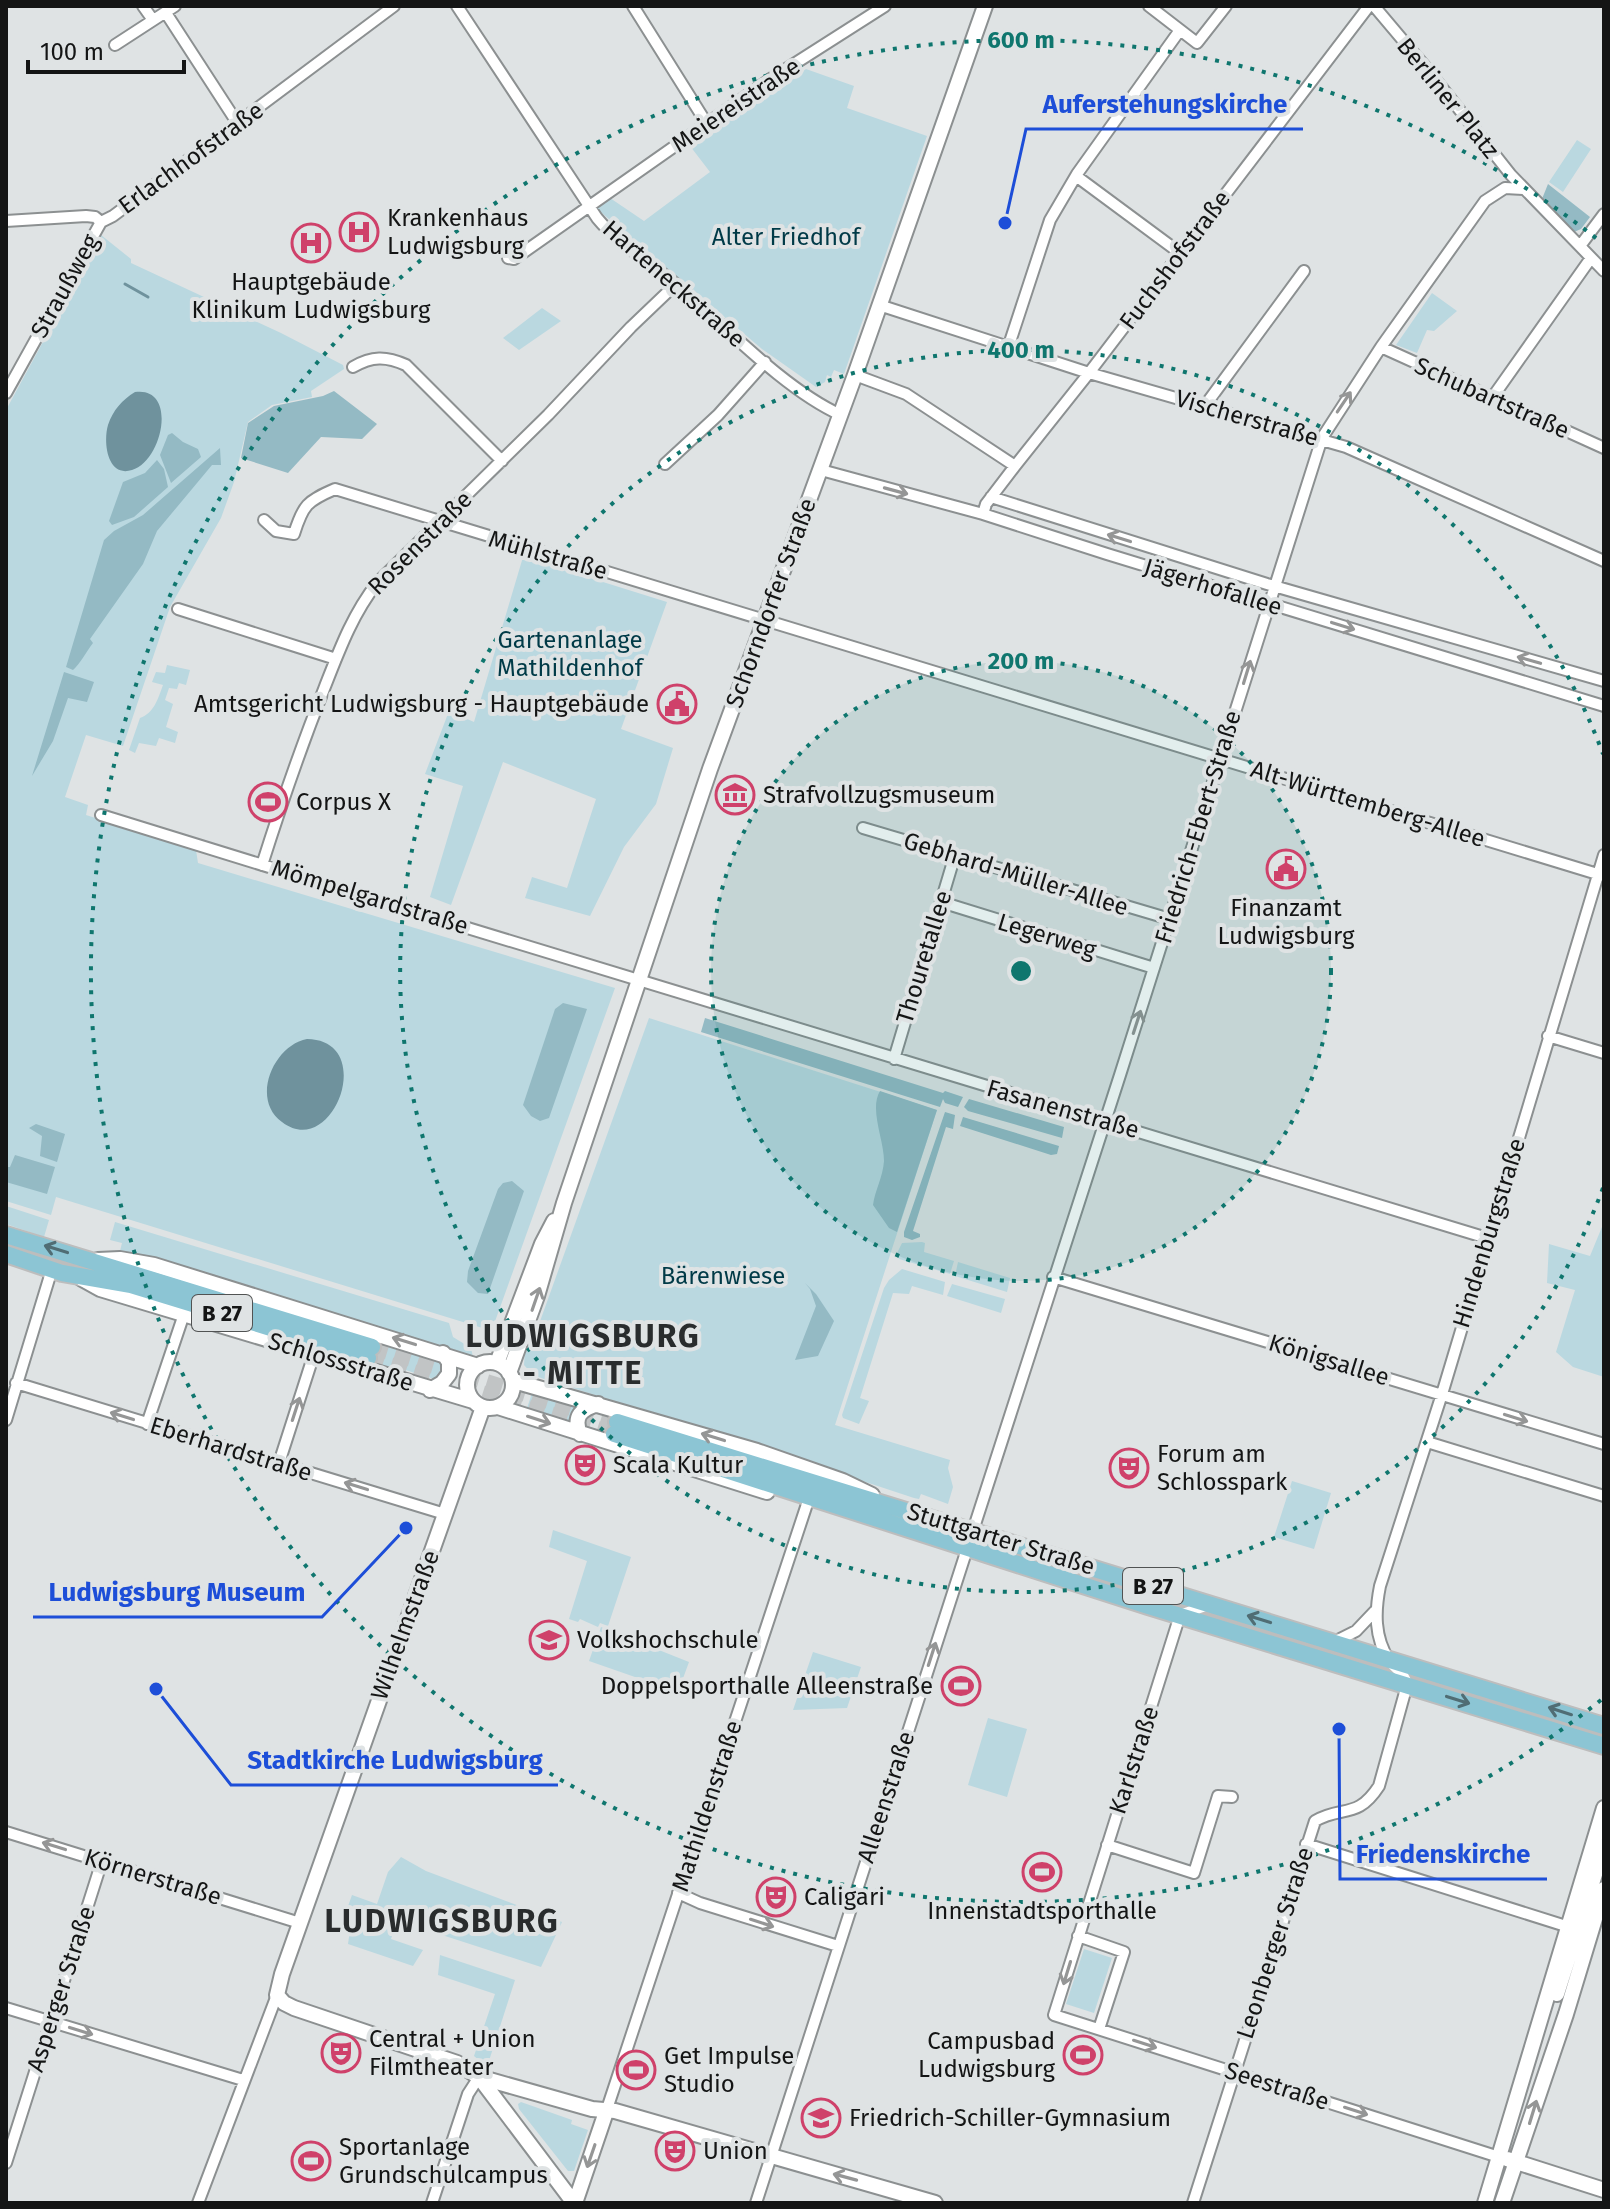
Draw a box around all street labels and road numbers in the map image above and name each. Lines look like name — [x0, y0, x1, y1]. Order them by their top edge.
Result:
street label: Berliner Platz — [1391, 32, 1505, 164]
street label: Meiereistraße — [667, 52, 805, 158]
street label: Erlachhofstraße — [113, 96, 269, 220]
street label: Fuchshofstraße — [1114, 185, 1236, 335]
street label: Harteneckstraße — [597, 215, 751, 353]
street label: Straußweg — [25, 229, 105, 343]
street label: Schubartstraße — [1410, 351, 1574, 445]
street label: Vischerstraße — [1172, 384, 1322, 452]
street label: Rosenstraße — [362, 485, 478, 601]
street label: Schorndorfer Straße — [720, 495, 822, 711]
street label: Mühlstraße — [485, 525, 611, 585]
street label: Jägerhofallee — [1140, 553, 1286, 621]
street label: Friedrich-Ebert-Straße — [1149, 707, 1247, 947]
street label: Alt-Württemberg-Allee — [1248, 755, 1488, 853]
street label: Gebhard-Müller-Allee — [900, 826, 1132, 922]
street label: Mömpelgardstraße — [268, 854, 472, 940]
street label: Thouretallee — [891, 887, 957, 1027]
street label: Legerweg — [994, 908, 1100, 964]
street label: Fasanenstraße — [984, 1074, 1142, 1144]
street label: Hindenburgstraße — [1447, 1135, 1531, 1331]
road number: B 27 — [192, 1295, 252, 1331]
street label: Schlossstraße — [265, 1327, 417, 1397]
street label: Königsallee — [1265, 1328, 1393, 1392]
street label: Eberhardstraße — [147, 1411, 315, 1487]
street label: Stuttgarter Straße — [904, 1497, 1098, 1581]
street label: Wilhelmstraße — [365, 1546, 445, 1704]
road number: B 27 — [1123, 1568, 1183, 1604]
street label: Karlstraße — [1103, 1702, 1165, 1818]
street label: Mathildenstraße — [666, 1717, 748, 1895]
street label: Alleenstraße — [852, 1728, 920, 1866]
street label: Körnerstraße — [81, 1843, 225, 1911]
street label: Leonberger Straße — [1231, 1844, 1319, 2042]
street label: Asperger Straße — [21, 1903, 101, 2075]
street label: Seestraße — [1221, 2056, 1333, 2116]

